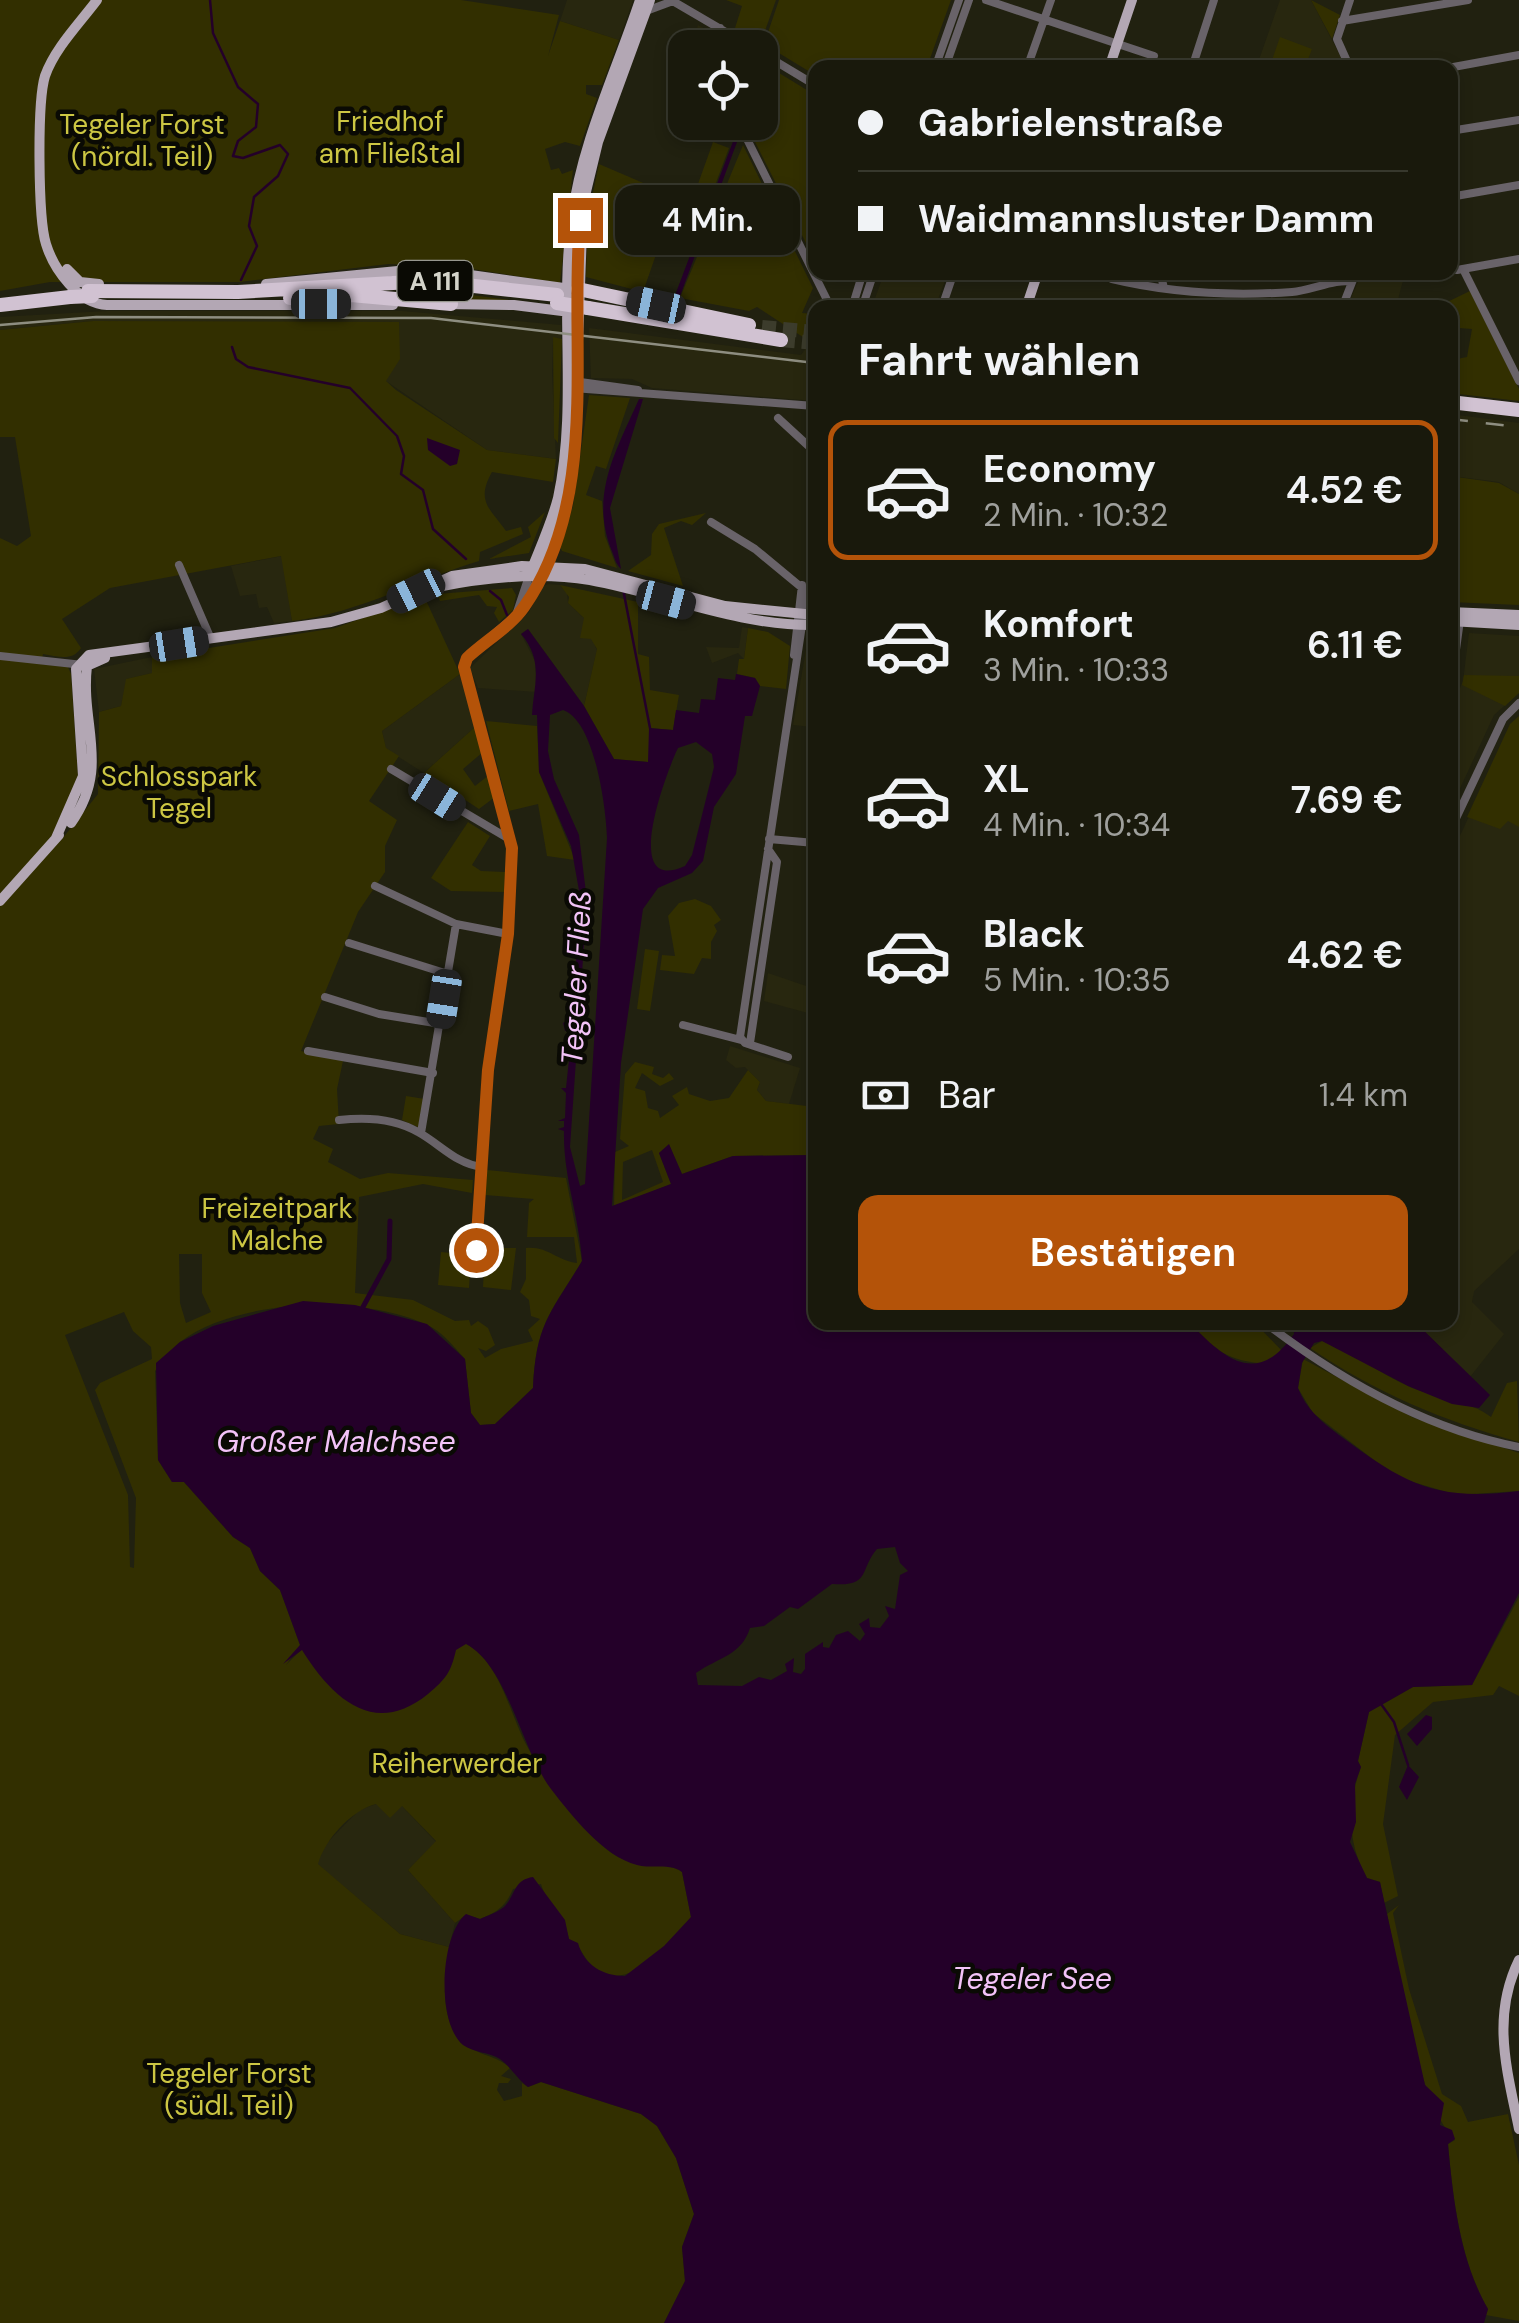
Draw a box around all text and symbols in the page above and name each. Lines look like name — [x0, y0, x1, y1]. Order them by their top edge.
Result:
map controls — [668, 30, 778, 140]
button: locate — [668, 30, 778, 140]
text: Gabrielenstraße — [918, 98, 1224, 148]
park label: Friedhof am Fließtal — [319, 103, 461, 172]
park label: Tegeler Forst (nördl. Teil) — [59, 106, 225, 175]
callout: 4 Min. — [615, 185, 800, 255]
text: Waidmannsluster Damm — [918, 194, 1374, 244]
route end — [558, 198, 603, 243]
text: 4 Min. — [662, 199, 753, 241]
road number: A 111 — [398, 261, 472, 301]
car — [624, 284, 688, 326]
car — [291, 289, 351, 319]
text: Fahrt wählen — [858, 330, 1140, 389]
text: Economy — [983, 444, 1156, 494]
icon: car — [863, 445, 953, 535]
text: 4.52 € — [1286, 465, 1403, 515]
text: 2 Min. · 10:32 — [983, 494, 1168, 536]
car — [382, 564, 450, 618]
car — [633, 578, 699, 622]
text: Komfort — [983, 599, 1134, 649]
icon: car — [863, 600, 953, 690]
text: 6.11 € — [1307, 620, 1403, 670]
car — [147, 624, 211, 664]
text: 3 Min. · 10:33 — [983, 649, 1169, 691]
text: XL — [983, 754, 1030, 804]
icon: car — [863, 755, 953, 845]
park label: Schlosspark Tegel — [101, 758, 257, 827]
car — [404, 768, 470, 826]
text: 7.69 € — [1291, 775, 1403, 825]
text: 4 Min. · 10:34 — [983, 804, 1170, 846]
water label: Tegeler Fließ — [552, 890, 600, 1066]
text: Black — [983, 909, 1085, 959]
icon: car — [863, 910, 953, 1000]
text: 4.62 € — [1286, 930, 1403, 980]
text: 5 Min. · 10:35 — [983, 959, 1170, 1001]
car — [424, 967, 464, 1031]
icon: cash — [858, 1068, 913, 1123]
text: Bar — [938, 1070, 996, 1120]
text: 1.4 km — [1319, 1074, 1408, 1116]
park label: Freizeitpark Malche — [201, 1190, 353, 1259]
button: Bestätigen — [858, 1195, 1408, 1310]
route start — [454, 1228, 499, 1273]
water label: Großer Malchsee — [216, 1422, 456, 1461]
park label: Reiherwerder — [371, 1745, 543, 1782]
water label: Tegeler See — [952, 1959, 1112, 1998]
park label: Tegeler Forst (südl. Teil) — [146, 2055, 312, 2124]

